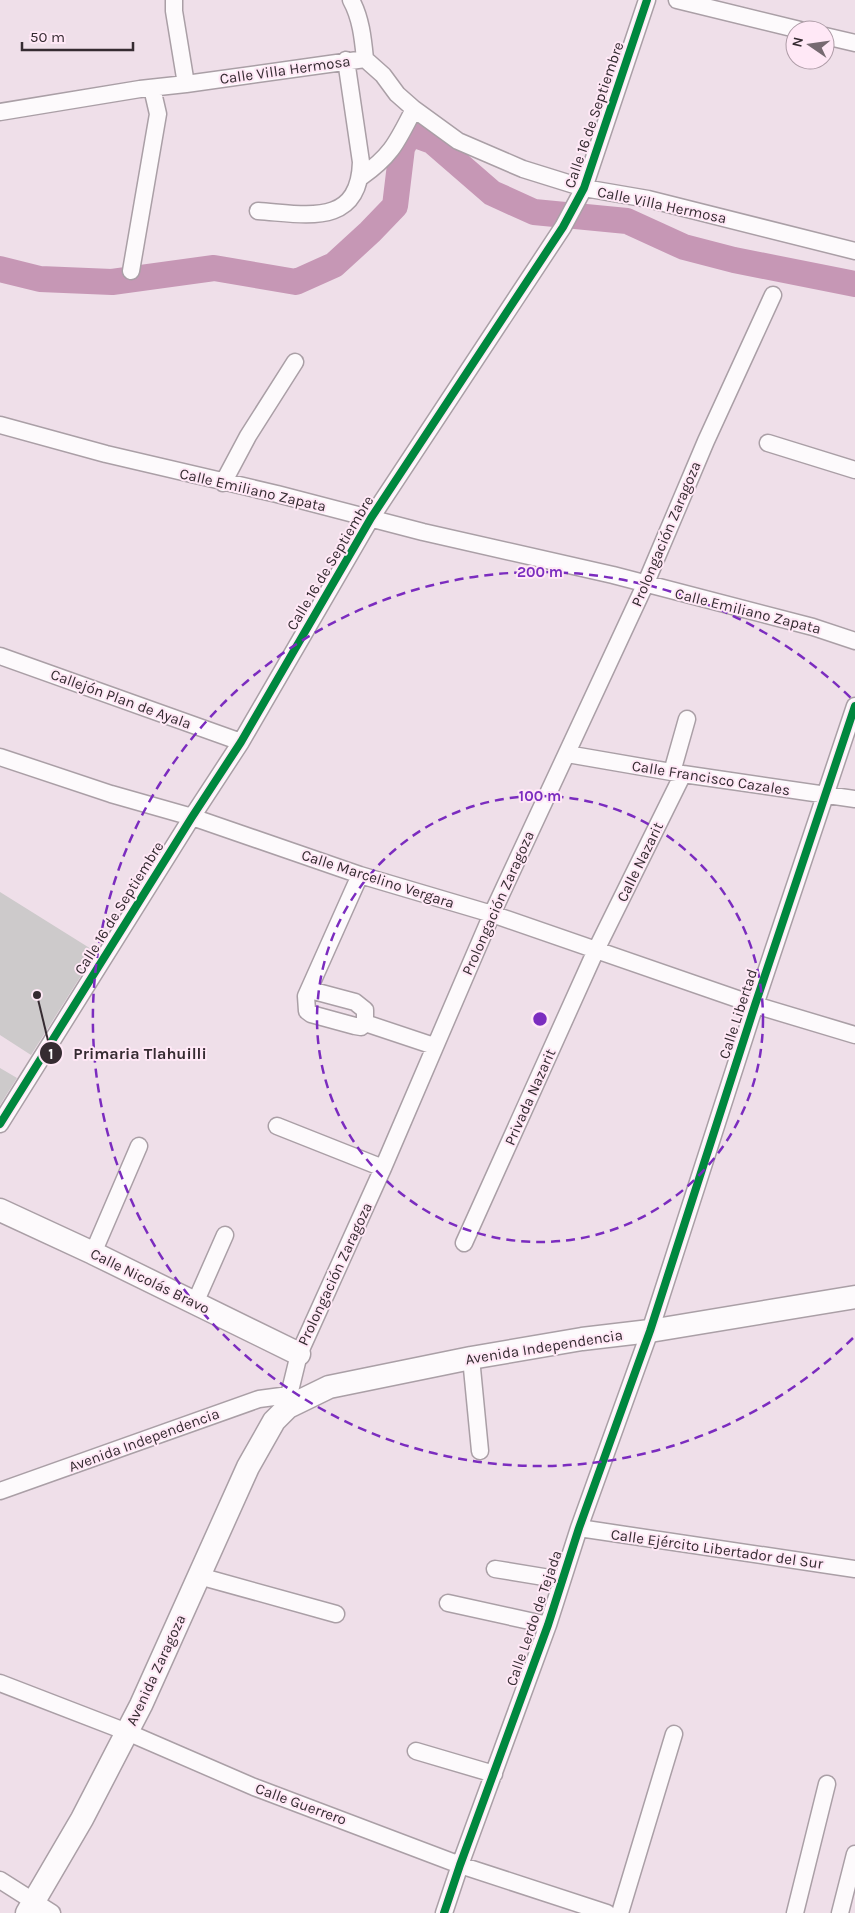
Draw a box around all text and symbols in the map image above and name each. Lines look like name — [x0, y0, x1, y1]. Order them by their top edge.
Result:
scale bar — [22, 20, 134, 52]
north arrow — [785, 20, 835, 70]
text: 50 m — [30, 28, 65, 46]
text: N — [788, 35, 807, 49]
street label: Calle 16 de Septiembre — [560, 39, 628, 191]
street label: Calle Villa Hermosa — [218, 52, 352, 88]
street label: Calle Villa Hermosa — [596, 182, 728, 228]
street label: Prolongación Zaragoza — [627, 459, 705, 609]
street label: Calle Emiliano Zapata — [178, 464, 328, 516]
street label: Calle 16 de Septiembre — [283, 492, 377, 634]
text: 200 m — [517, 563, 563, 581]
street label: Calle Emiliano Zapata — [673, 584, 823, 638]
street label: Callejón Plan de Ayala — [48, 665, 194, 733]
street label: Calle Francisco Cazales — [631, 757, 791, 799]
text: 100 m — [519, 787, 561, 805]
street label: Calle Nazarit — [613, 819, 667, 905]
street label: Prolongación Zaragoza — [458, 828, 538, 978]
street label: Calle 16 de Septiembre — [71, 838, 167, 978]
street label: Calle Marcelino Vergara — [299, 846, 457, 912]
street label: Calle Libertad — [715, 967, 761, 1061]
centre of rings — [531, 1010, 549, 1028]
callout: Primaria Tlahuilli — [39, 1038, 217, 1069]
text: Primaria Tlahuilli — [73, 1044, 207, 1063]
text: 1 — [48, 1045, 54, 1063]
street label: Privada Nazarit — [501, 1045, 560, 1148]
street label: Prolongación Zaragoza — [294, 1200, 376, 1348]
street label: Calle Nicolás Bravo — [87, 1244, 213, 1318]
street label: Avenida Independencia — [464, 1326, 624, 1368]
street label: Avenida Independencia — [66, 1404, 222, 1476]
street label: Calle Ejército Libertador del Sur — [610, 1525, 825, 1573]
street label: Calle Lerdo de Tejada — [502, 1548, 566, 1688]
street label: Avenida Zaragoza — [122, 1612, 190, 1728]
street label: Calle Guerrero — [253, 1779, 349, 1829]

